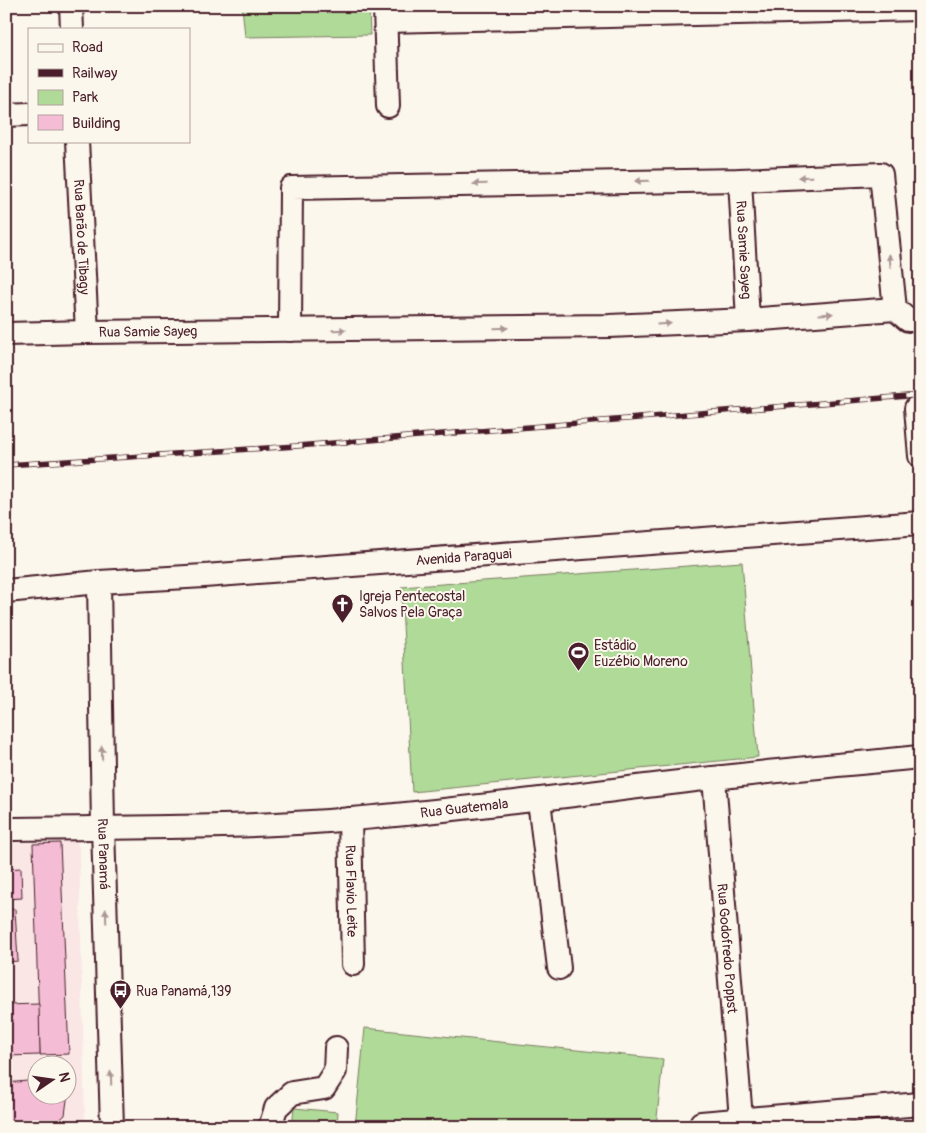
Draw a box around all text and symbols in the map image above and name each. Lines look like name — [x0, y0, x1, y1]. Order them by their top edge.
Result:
legend — [28, 28, 190, 142]
text: Road — [72, 38, 103, 57]
text: Railway — [72, 64, 118, 83]
text: Park — [72, 88, 99, 107]
text: Building — [72, 114, 120, 133]
one-way arrow — [797, 173, 813, 181]
one-way arrow — [634, 178, 650, 186]
street label: Rua Barão de Tibagy — [71, 179, 94, 295]
one-way arrow — [472, 181, 488, 189]
street label: Rua Samie Sayeg — [733, 200, 755, 300]
one-way arrow — [885, 252, 893, 268]
one-way arrow — [818, 310, 834, 318]
one-way arrow — [656, 319, 672, 327]
street label: Rua Samie Sayeg — [98, 322, 197, 340]
one-way arrow — [493, 324, 509, 332]
one-way arrow — [331, 325, 347, 333]
street label: Avenida Paraguai — [415, 545, 513, 569]
place label: Igreja Pentecostal Salvos Pela Graça — [359, 588, 465, 621]
church icon: Igreja Pentecostal Salvos Pela Graça — [331, 592, 355, 623]
place label: Estádio Euzébio Moreno — [594, 637, 688, 670]
sports icon: Estádio Euzébio Moreno — [566, 641, 590, 672]
one-way arrow — [97, 745, 105, 761]
street label: Rua Guatemala — [419, 795, 509, 821]
street label: Rua Panamá — [94, 818, 113, 890]
street label: Rua Flavio Leite — [342, 845, 361, 937]
street label: Rua Godofredo Poppst — [714, 883, 741, 1015]
one-way arrow — [101, 907, 109, 923]
bus stop icon: Rua Panamá,139 — [108, 979, 132, 1010]
place label: Rua Panamá,139 — [136, 983, 231, 1000]
north arrow — [28, 1056, 78, 1106]
one-way arrow — [107, 1070, 115, 1086]
text: N — [55, 1071, 74, 1084]

